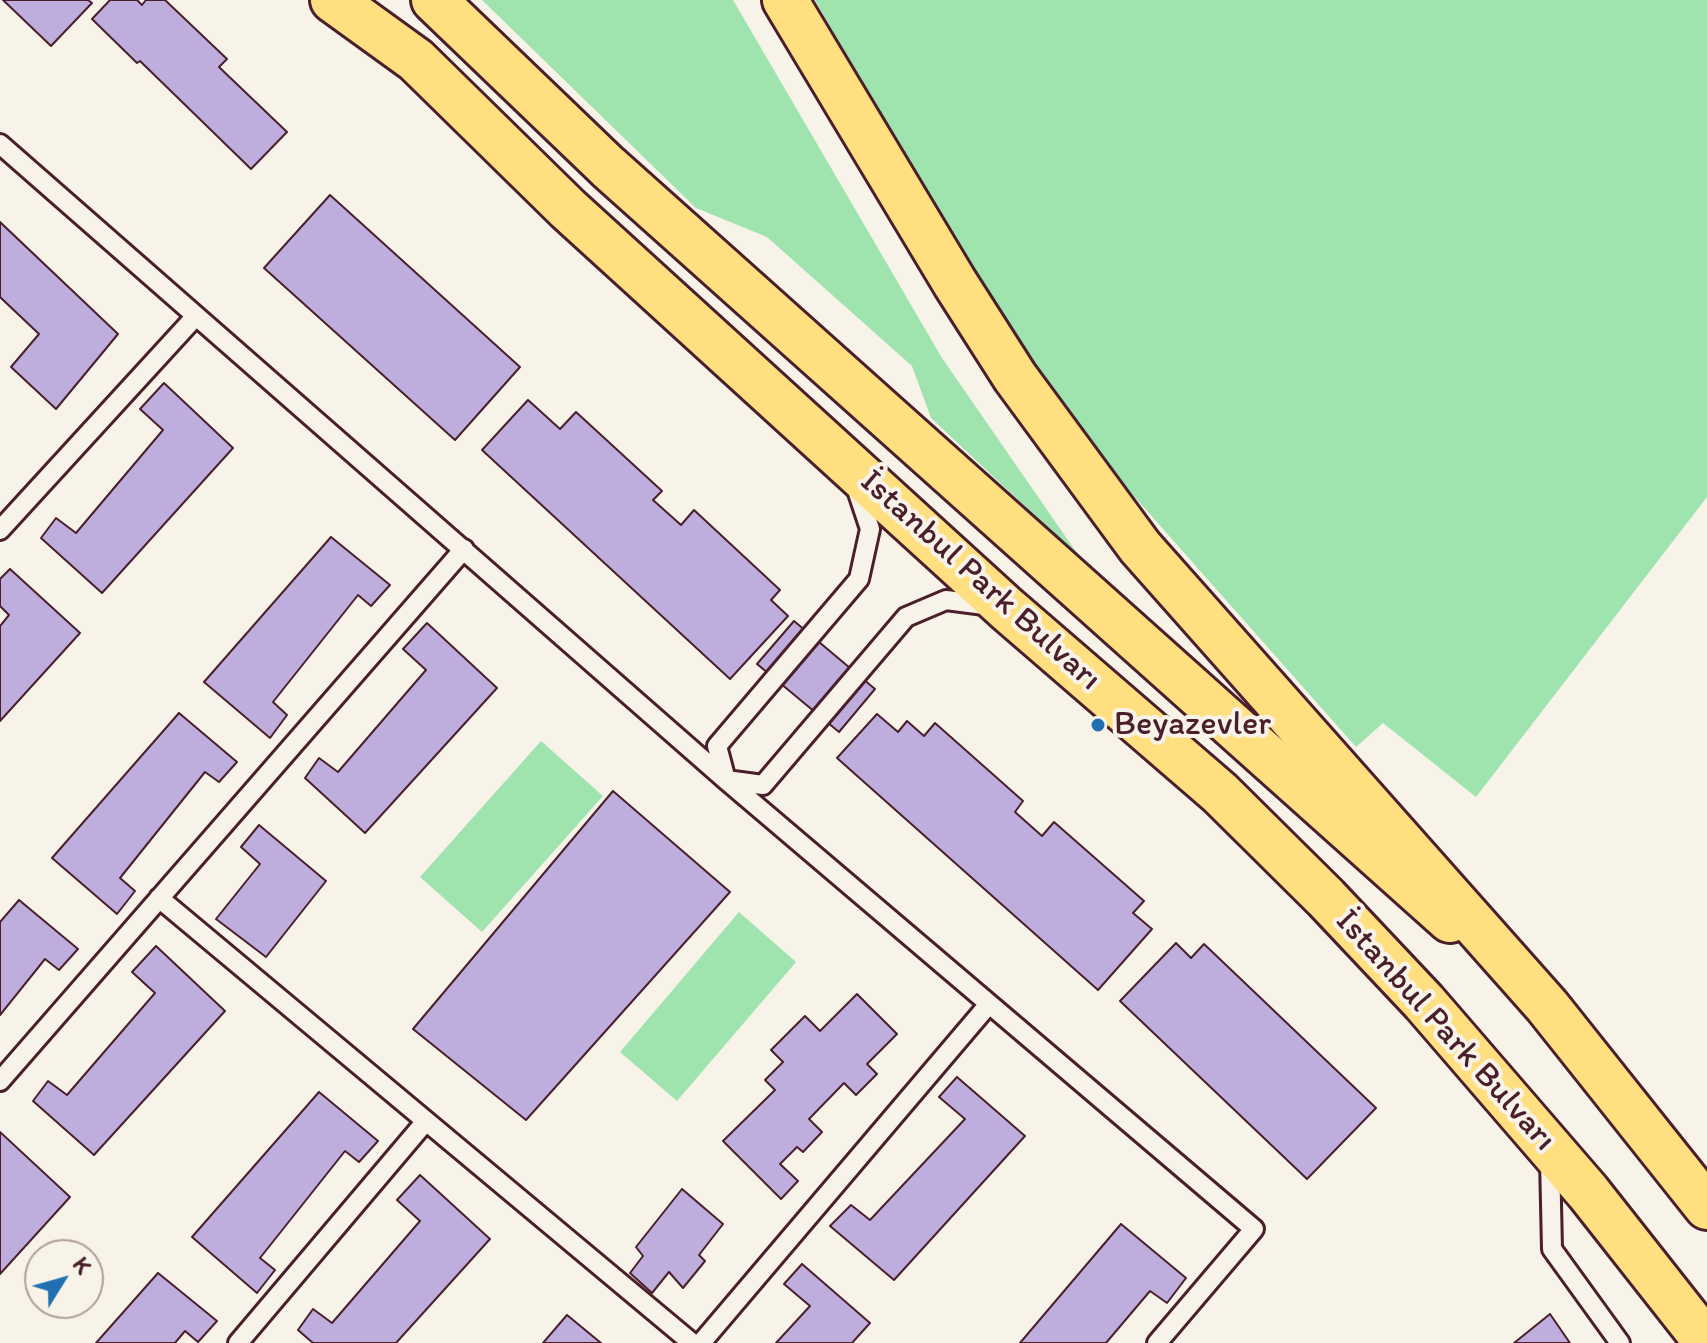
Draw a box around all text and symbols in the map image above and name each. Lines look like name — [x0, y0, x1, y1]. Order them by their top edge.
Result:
street label: İstanbul Park Bulvarı — [851, 462, 1109, 700]
place label: Beyazevler — [1114, 705, 1271, 745]
marker: Beyazevler — [1089, 716, 1107, 734]
street label: İstanbul Park Bulvarı — [1326, 902, 1564, 1160]
north arrow — [24, 1239, 104, 1319]
text: K — [67, 1252, 97, 1279]

